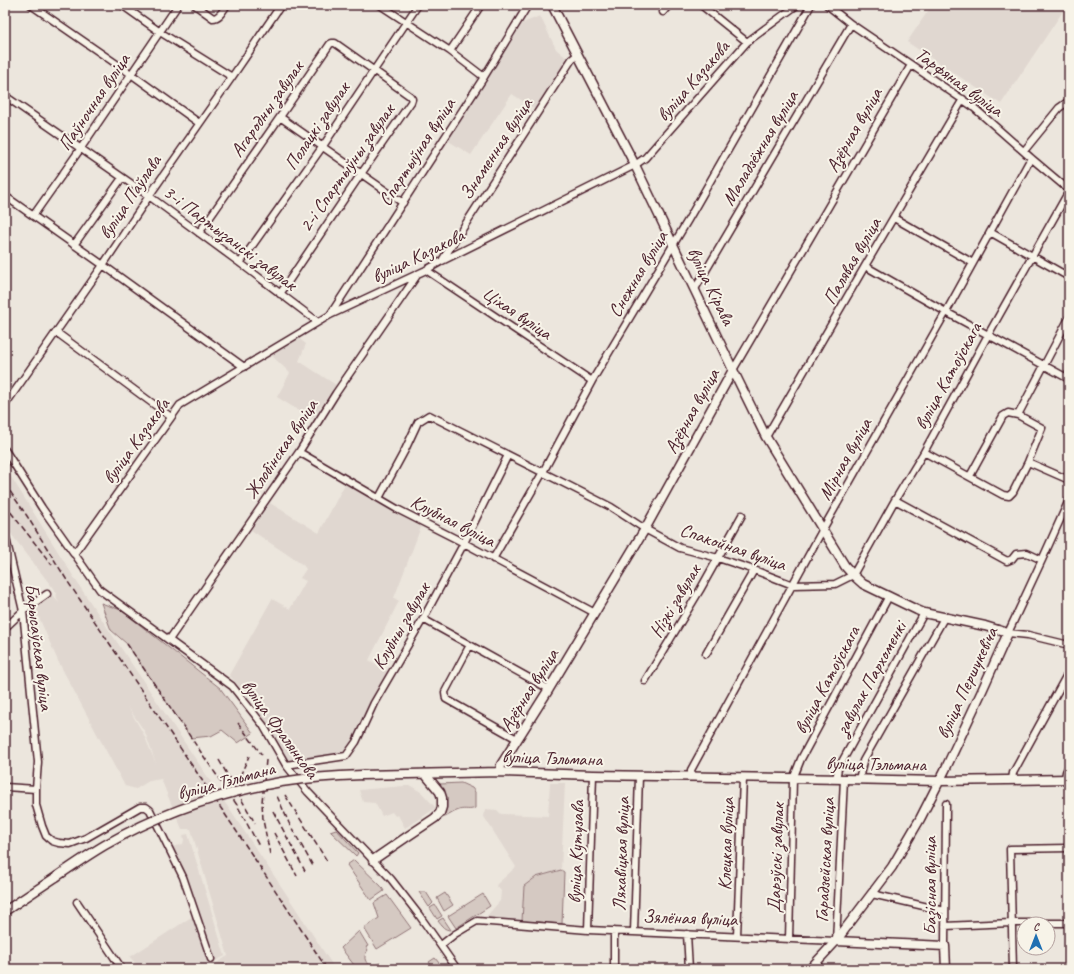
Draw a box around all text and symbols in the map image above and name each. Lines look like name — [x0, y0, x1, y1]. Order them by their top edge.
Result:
street label: вуліца Казакова — [651, 34, 736, 127]
street label: Тарфяная вуліца — [910, 42, 1009, 123]
street label: Паўночная вуліца — [53, 47, 136, 155]
street label: Агародны завулак — [225, 55, 310, 162]
street label: Полацкі завулак — [279, 76, 356, 175]
street label: Азёрная вуліца — [820, 82, 889, 176]
street label: Маладзёжная вуліца — [716, 85, 805, 210]
street label: Спартыўная вуліца — [373, 92, 462, 211]
street label: Знаменная вуліца — [454, 92, 539, 204]
street label: 2-і Спартыўны завулак — [294, 98, 401, 237]
street label: вуліца Паўлава — [93, 149, 168, 244]
street label: 3-і Партызанскі завулак — [158, 180, 303, 297]
street label: Палявая вуліца — [817, 212, 887, 309]
street label: вуліца Казакова — [368, 223, 469, 289]
street label: Снежная вуліца — [603, 225, 674, 322]
street label: вуліца Кірава — [682, 243, 741, 330]
street label: Ціхая вуліца — [478, 281, 558, 346]
street label: вуліца Катоўскага — [909, 317, 988, 434]
street label: Азёрная вуліца — [659, 363, 726, 458]
street label: вуліца Казакова — [97, 392, 176, 488]
street label: Жлобінская вуліца — [239, 393, 324, 504]
street label: Мірная вуліца — [813, 412, 878, 504]
street label: Клубная вуліца — [407, 489, 501, 553]
street label: Спакойная вуліца — [677, 518, 791, 577]
street label: Нізкі завулак — [644, 558, 707, 642]
street label: Клубны завулак — [366, 576, 437, 674]
street label: Барысаўская вуліца — [19, 582, 59, 713]
street label: завулак Пархоменкі — [829, 615, 913, 741]
street label: вуліца Катоўскага — [789, 621, 866, 738]
street label: вуліца Першукевіча — [931, 622, 1004, 743]
street label: Азёрная вуліца — [494, 643, 565, 736]
street label: вуліца Фралянкова — [236, 675, 325, 784]
street label: вуліца Тэльмана — [502, 744, 604, 772]
street label: вуліца Тэльмана — [826, 751, 928, 777]
street label: вуліца Тэльмана — [175, 756, 279, 806]
street label: Ляхавіцкая вуліца — [607, 795, 635, 911]
street label: Клецкая вуліца — [712, 796, 740, 891]
street label: Гарадзейская вуліца — [810, 796, 840, 923]
street label: вуліца Кутузава — [562, 799, 590, 904]
street label: Дарэўскі завулак — [762, 801, 790, 913]
street label: Базісная вуліца — [918, 835, 942, 935]
street label: Зялёная вуліца — [642, 904, 739, 932]
north arrow — [1016, 916, 1056, 956]
text: С — [1033, 919, 1040, 933]

